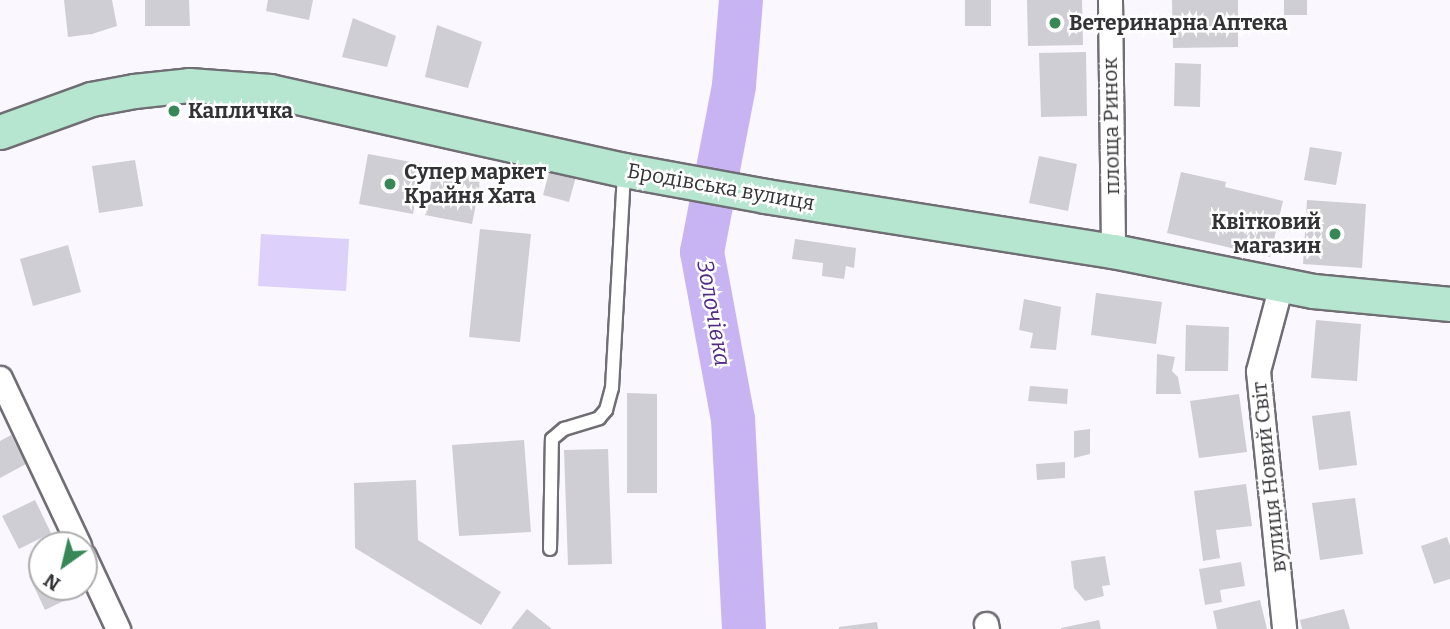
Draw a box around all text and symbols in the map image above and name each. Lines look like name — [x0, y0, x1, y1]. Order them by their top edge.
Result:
place label: Ветеринарна Аптека — [1069, 10, 1288, 36]
marker: Ветеринарна Аптека — [1047, 15, 1063, 31]
street label: площа Ринок — [1097, 57, 1125, 195]
place label: Капличка — [188, 98, 293, 124]
marker: Капличка — [166, 103, 182, 119]
street label: Бродівська вулиця — [625, 158, 817, 216]
place label: Супер маркет Крайня Хата — [404, 159, 546, 209]
marker: Супер маркет Крайня Хата — [382, 176, 398, 192]
place label: Квітковий магазин — [1211, 209, 1321, 259]
marker: Квітковий магазин — [1327, 226, 1343, 242]
water label: Золочівка — [691, 258, 737, 368]
street label: вулиця Новий Світ — [1246, 380, 1292, 574]
north arrow — [28, 531, 98, 601]
text: N — [40, 569, 65, 596]

